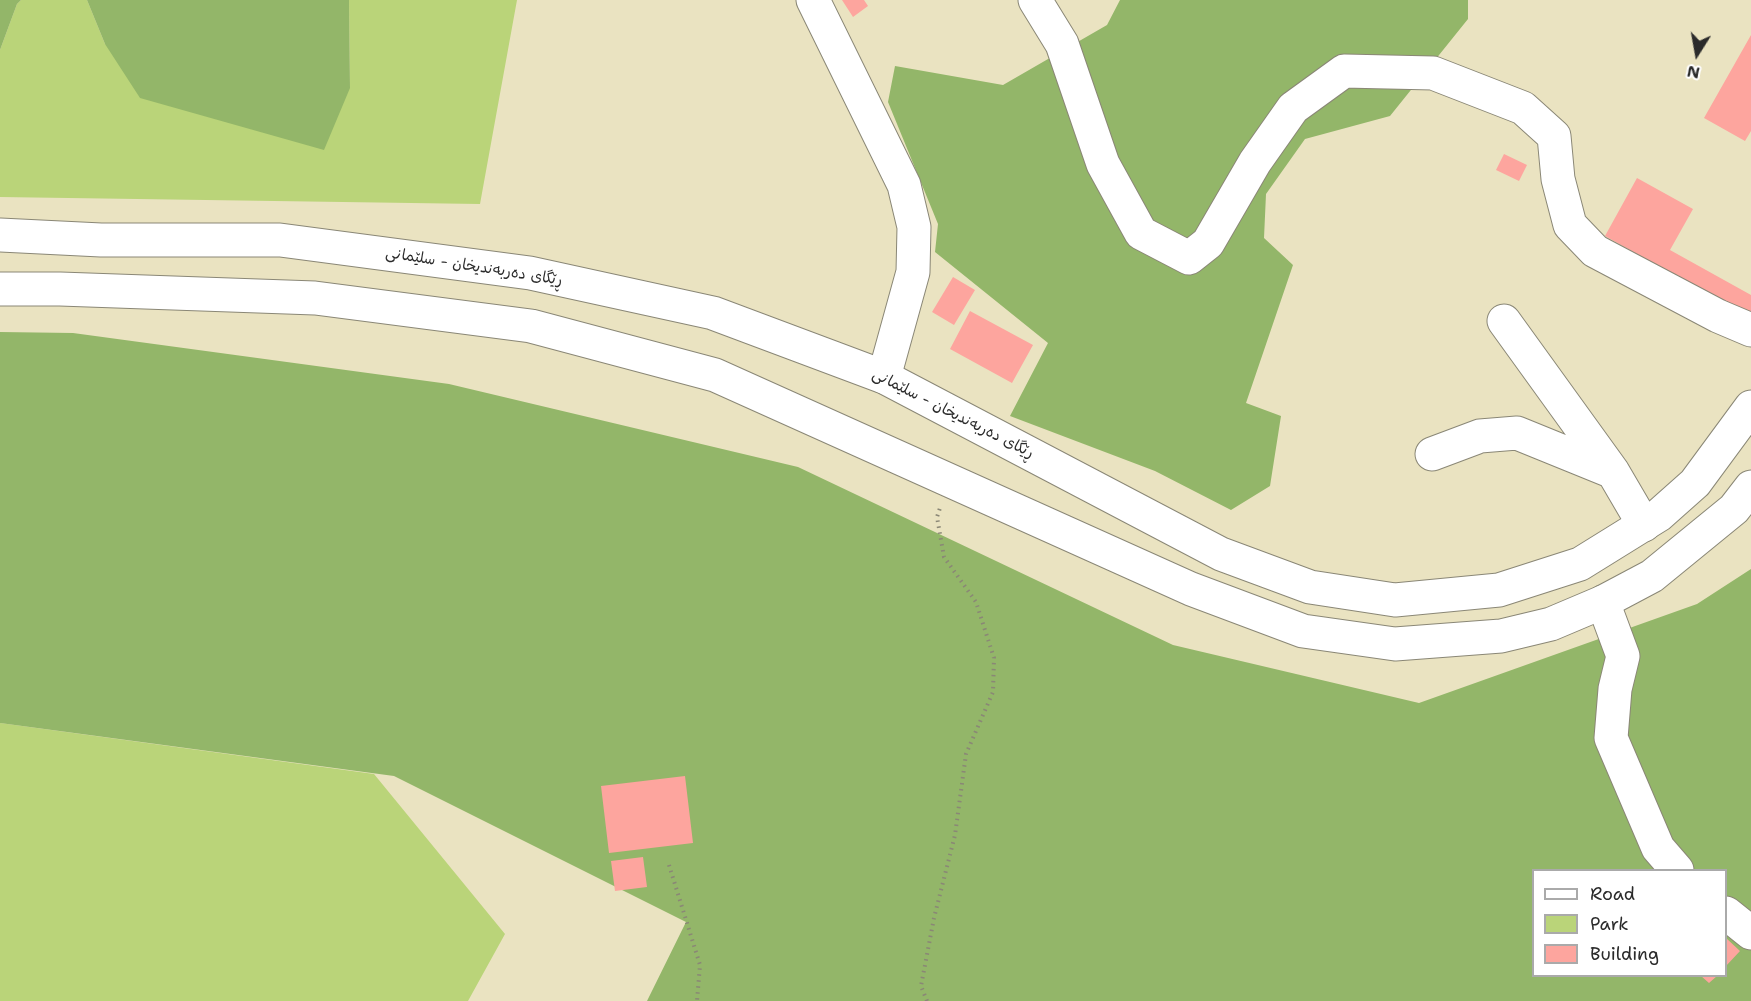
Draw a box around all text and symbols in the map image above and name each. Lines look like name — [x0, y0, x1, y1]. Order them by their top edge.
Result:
north arrow — [1667, 24, 1727, 84]
text: N — [1685, 61, 1702, 84]
street label: ڕێگای دەربەندیخان - سلێمانی — [384, 244, 564, 290]
street label: ڕێگای دەربەندیخان - سلێمانی — [869, 365, 1037, 463]
legend — [1532, 869, 1727, 977]
text: Road — [1590, 882, 1635, 906]
text: Park — [1590, 912, 1629, 936]
text: Building — [1590, 942, 1659, 966]

